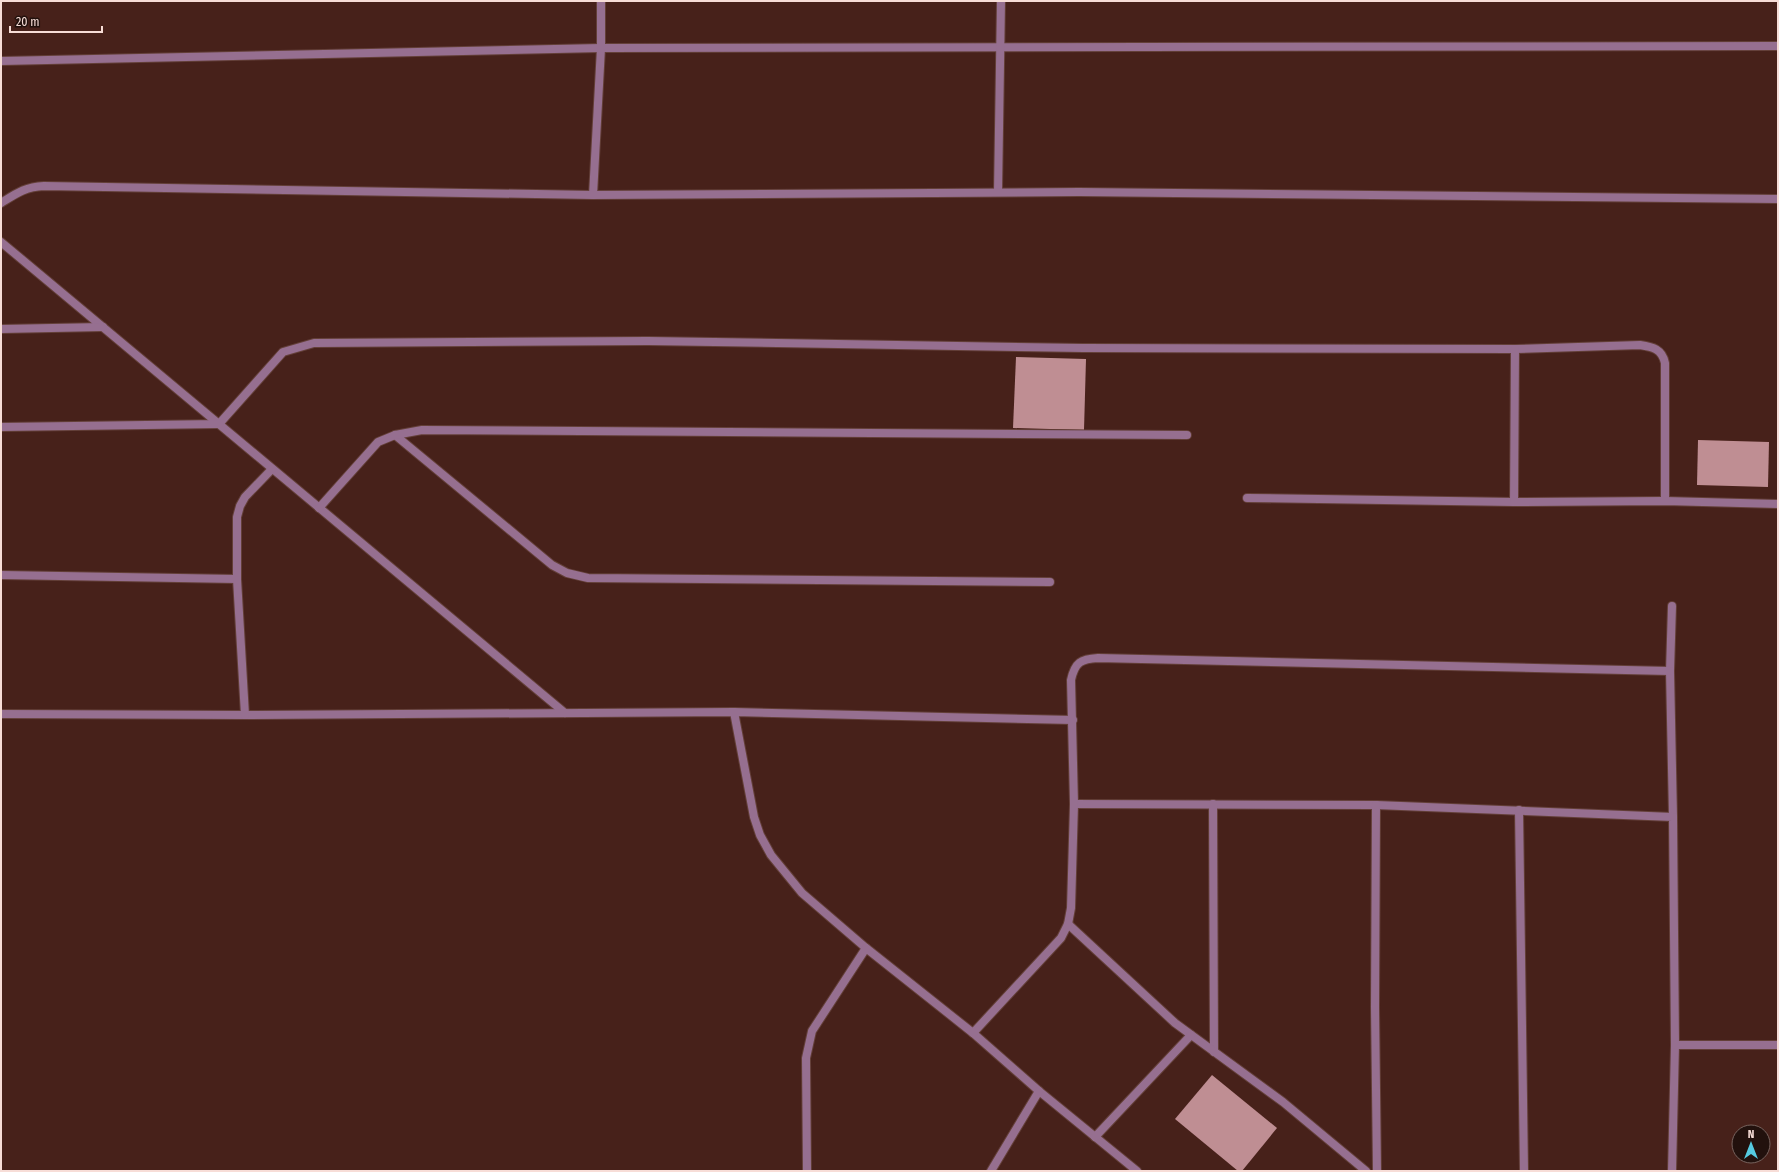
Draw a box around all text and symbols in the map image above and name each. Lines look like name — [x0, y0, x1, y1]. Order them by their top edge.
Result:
scale bar — [10, 8, 102, 34]
text: 20 m — [16, 15, 40, 29]
north arrow — [1731, 1124, 1771, 1164]
text: N — [1748, 1128, 1754, 1141]

